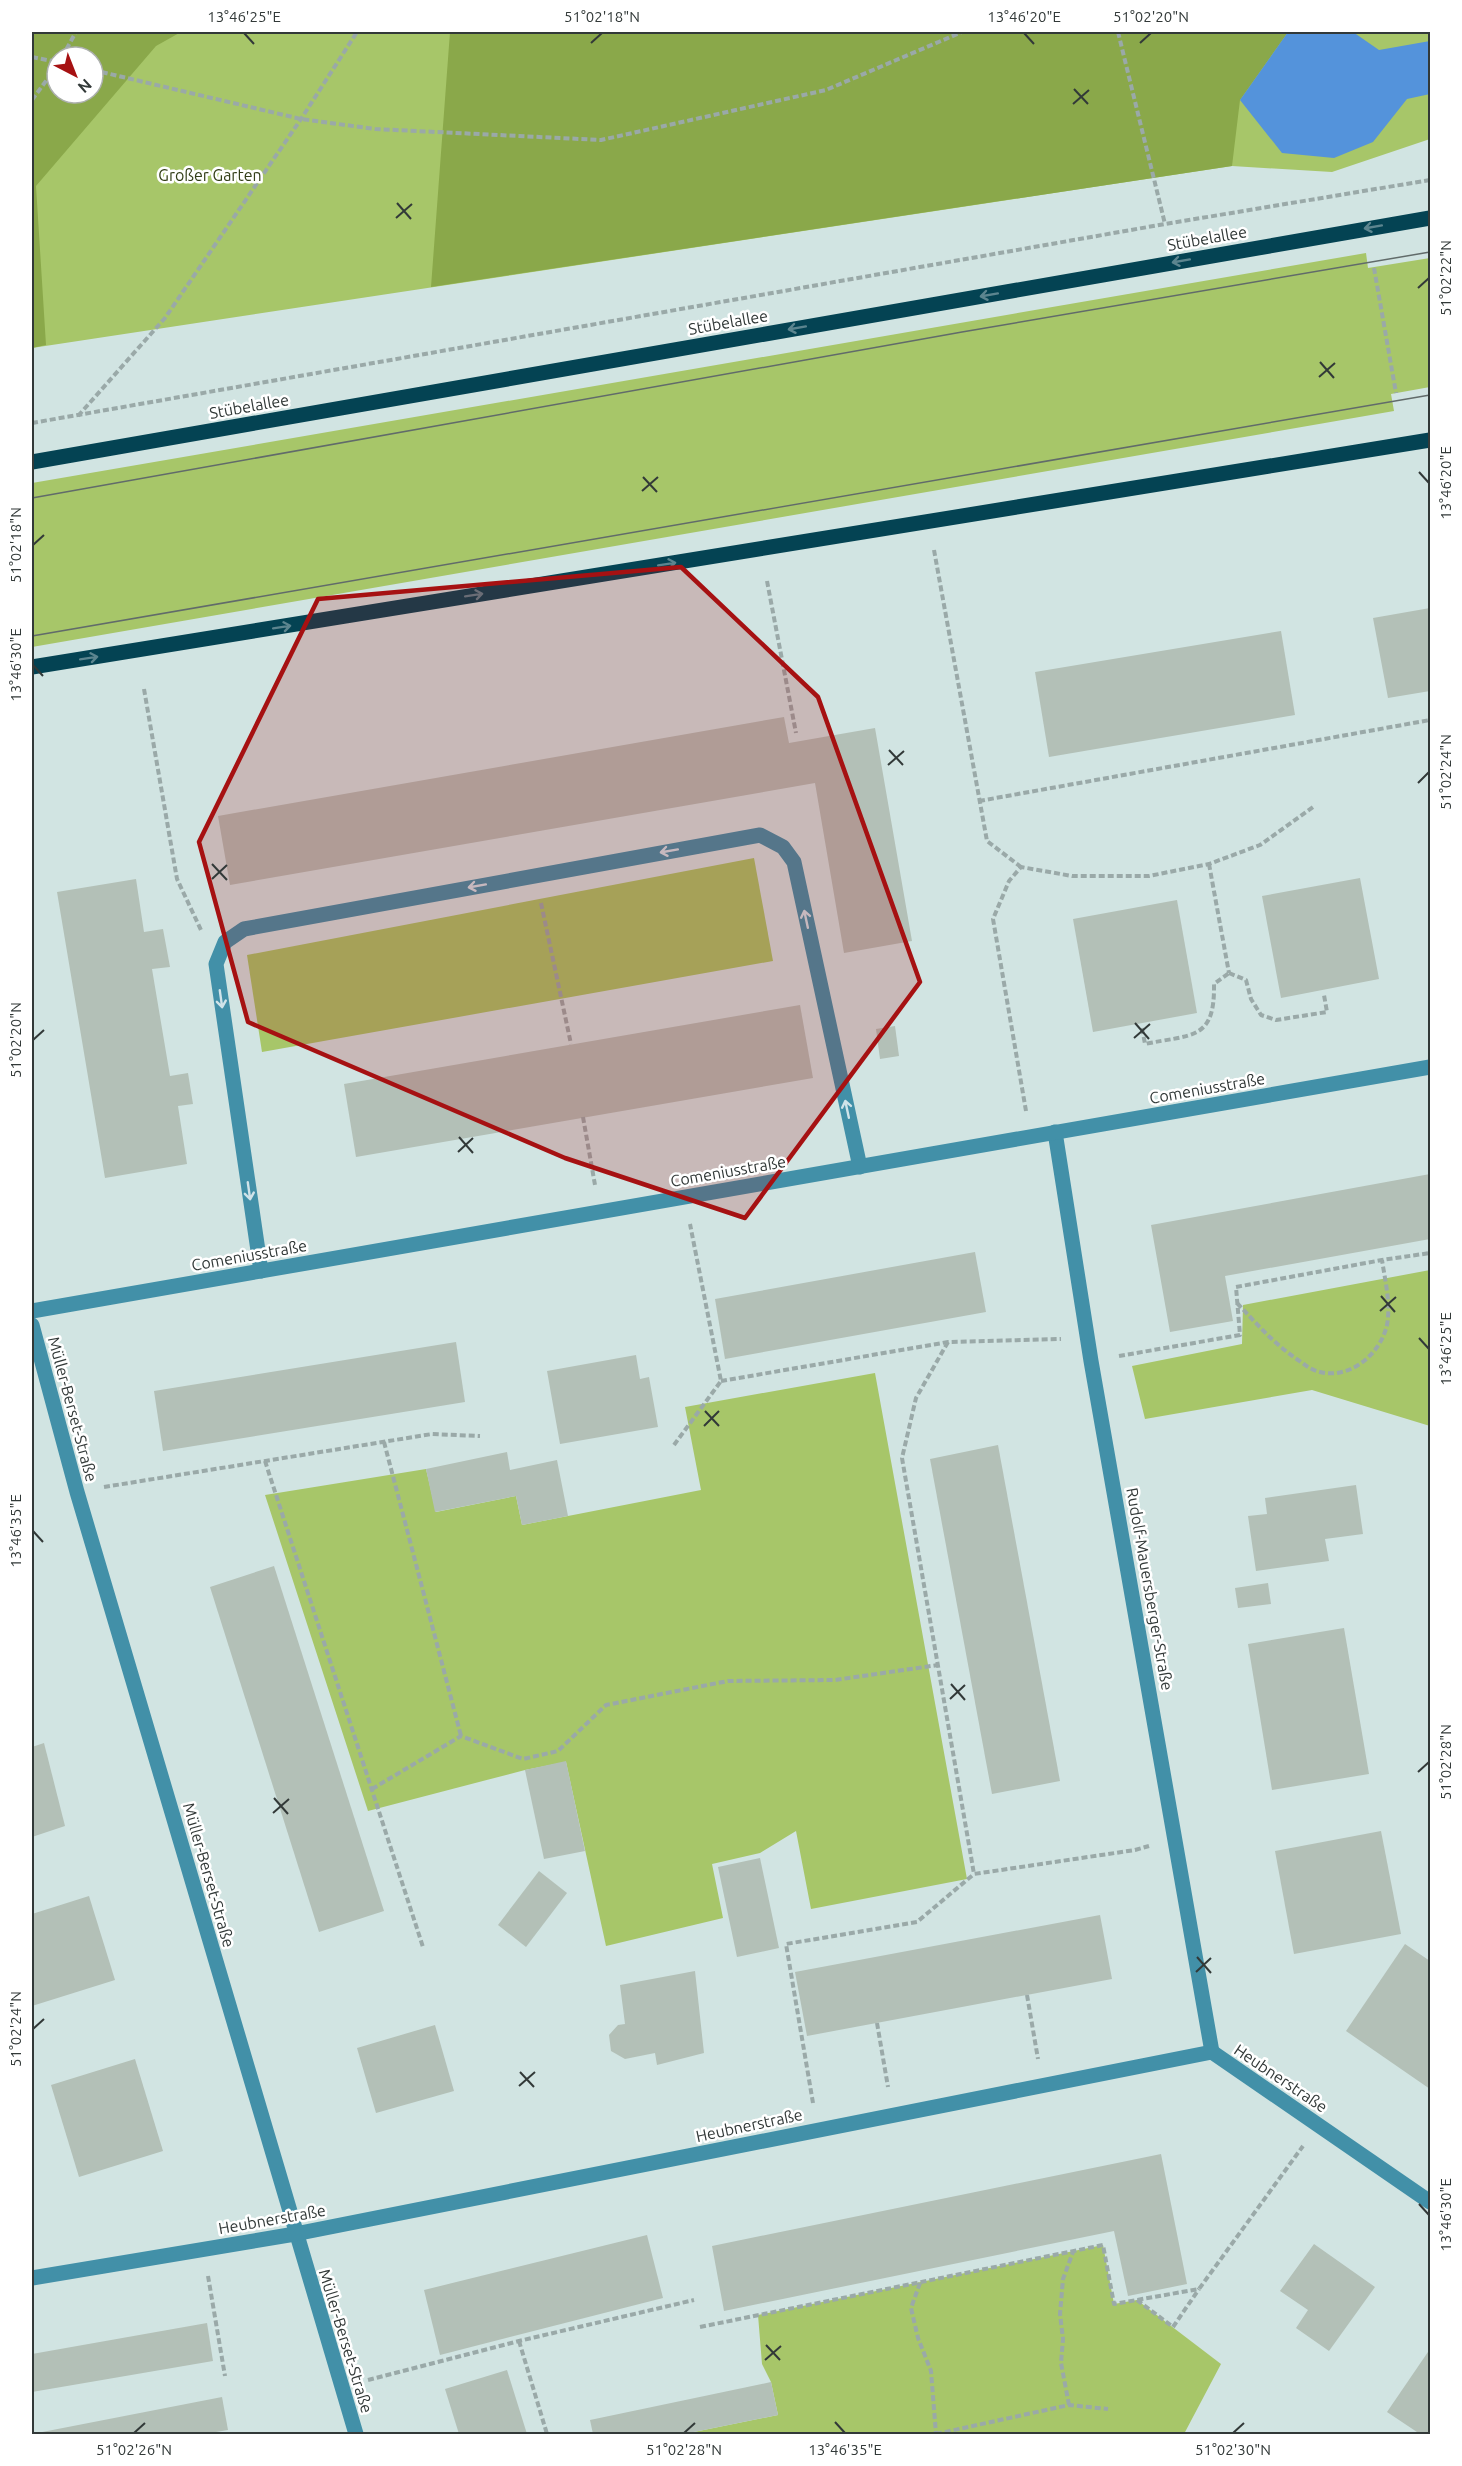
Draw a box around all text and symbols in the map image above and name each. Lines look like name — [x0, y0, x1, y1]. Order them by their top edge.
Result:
text: 13°46'25"E — [207, 8, 281, 25]
text: 51°02'18"N — [564, 8, 640, 25]
text: 13°46'20"E — [987, 8, 1061, 25]
text: 51°02'20"N — [1113, 8, 1189, 25]
north arrow — [45, 45, 105, 105]
text: N — [75, 75, 95, 97]
park label: Großer Garten — [158, 166, 262, 184]
street label: Stübelallee — [1166, 222, 1248, 254]
one-way arrow — [1363, 222, 1383, 233]
text: 51°02'22"N — [1437, 240, 1454, 316]
one-way arrow — [1171, 256, 1191, 267]
one-way arrow — [979, 289, 999, 300]
street label: Stübelallee — [687, 306, 769, 338]
one-way arrow — [787, 323, 807, 334]
street label: Stübelallee — [208, 390, 290, 422]
text: 13°46'20"E — [1437, 446, 1454, 520]
text: 51°02'18"N — [7, 507, 24, 583]
one-way arrow — [656, 559, 676, 570]
one-way arrow — [464, 590, 484, 601]
one-way arrow — [271, 621, 291, 632]
text: 13°46'30"E — [7, 628, 24, 702]
one-way arrow — [79, 652, 99, 663]
text: 51°02'24"N — [1437, 734, 1454, 810]
one-way arrow — [660, 846, 680, 857]
one-way arrow — [468, 881, 488, 892]
one-way arrow — [800, 910, 812, 929]
one-way arrow — [216, 988, 227, 1008]
text: 51°02'20"N — [7, 1002, 24, 1078]
street label: Comeniusstraße — [1148, 1069, 1266, 1107]
one-way arrow — [841, 1100, 853, 1119]
street label: Comeniusstraße — [669, 1152, 787, 1190]
one-way arrow — [244, 1181, 255, 1201]
street label: Comeniusstraße — [190, 1236, 308, 1274]
text: 13°46'25"E — [1437, 1312, 1454, 1386]
street label: Müller-Berset-Straße — [45, 1335, 101, 1483]
street label: Rudolf-Mauersberger-Straße — [1123, 1486, 1177, 1692]
text: 13°46'35"E — [7, 1494, 24, 1568]
text: 51°02'28"N — [1437, 1724, 1454, 1800]
street label: Müller-Berset-Straße — [180, 1801, 238, 1949]
text: 51°02'24"N — [7, 1991, 24, 2067]
street label: Heubnerstraße — [1231, 2040, 1331, 2116]
street label: Heubnerstraße — [694, 2105, 804, 2145]
text: 13°46'30"E — [1437, 2178, 1454, 2252]
street label: Heubnerstraße — [217, 2201, 327, 2237]
street label: Müller-Berset-Straße — [316, 2267, 376, 2415]
text: 51°02'26"N — [96, 2441, 172, 2458]
text: 51°02'28"N — [646, 2441, 722, 2458]
text: 13°46'35"E — [808, 2441, 882, 2458]
text: 51°02'30"N — [1195, 2441, 1271, 2458]

